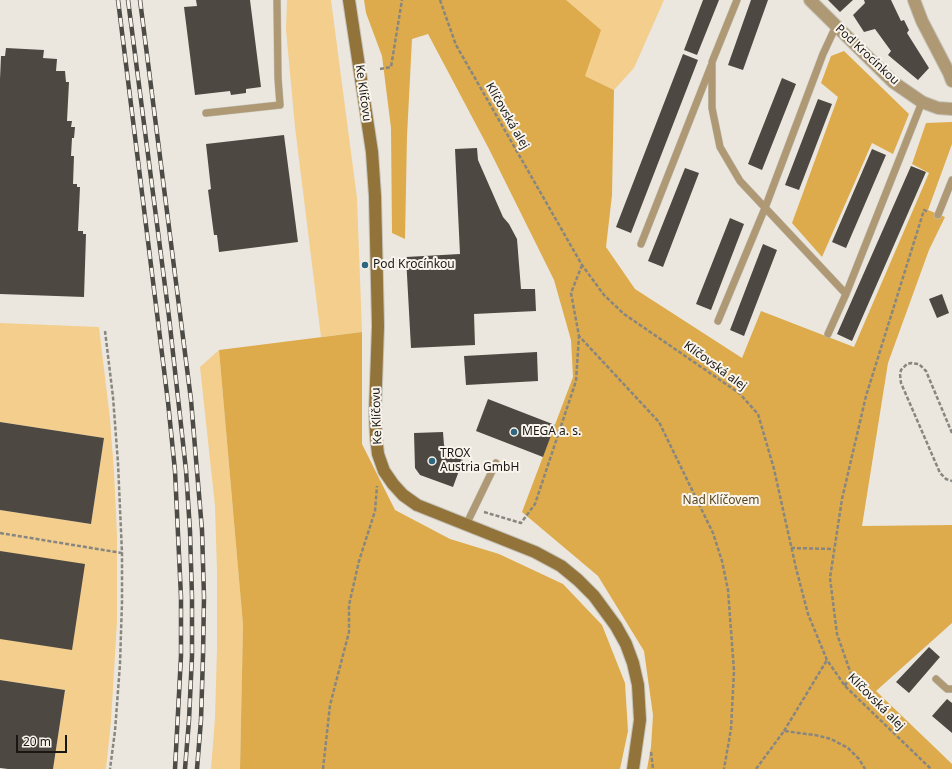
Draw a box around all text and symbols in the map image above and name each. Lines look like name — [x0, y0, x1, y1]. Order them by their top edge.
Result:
street label: Pod Krocínkou — [832, 22, 902, 88]
street label: Ke Klíčovu — [352, 64, 374, 122]
street label: Klíčovská alej — [482, 80, 532, 152]
place label: Pod Krocínkou — [373, 258, 455, 272]
marker: Pod Krocínkou — [360, 260, 370, 270]
street label: Klíčovská alej — [681, 338, 749, 394]
street label: Ke Klíčovu — [369, 387, 385, 445]
place label: MEGA a. s. — [522, 425, 581, 439]
marker: MEGA a. s. — [509, 427, 519, 437]
place label: TROX Austria GmbH — [440, 447, 519, 475]
marker: TROX Austria GmbH — [427, 456, 437, 466]
park label: Nad Klíčovem — [683, 494, 759, 508]
street label: Klíčovská alej — [845, 671, 907, 733]
scale bar — [18, 727, 69, 753]
text: 20 m — [23, 733, 51, 750]

